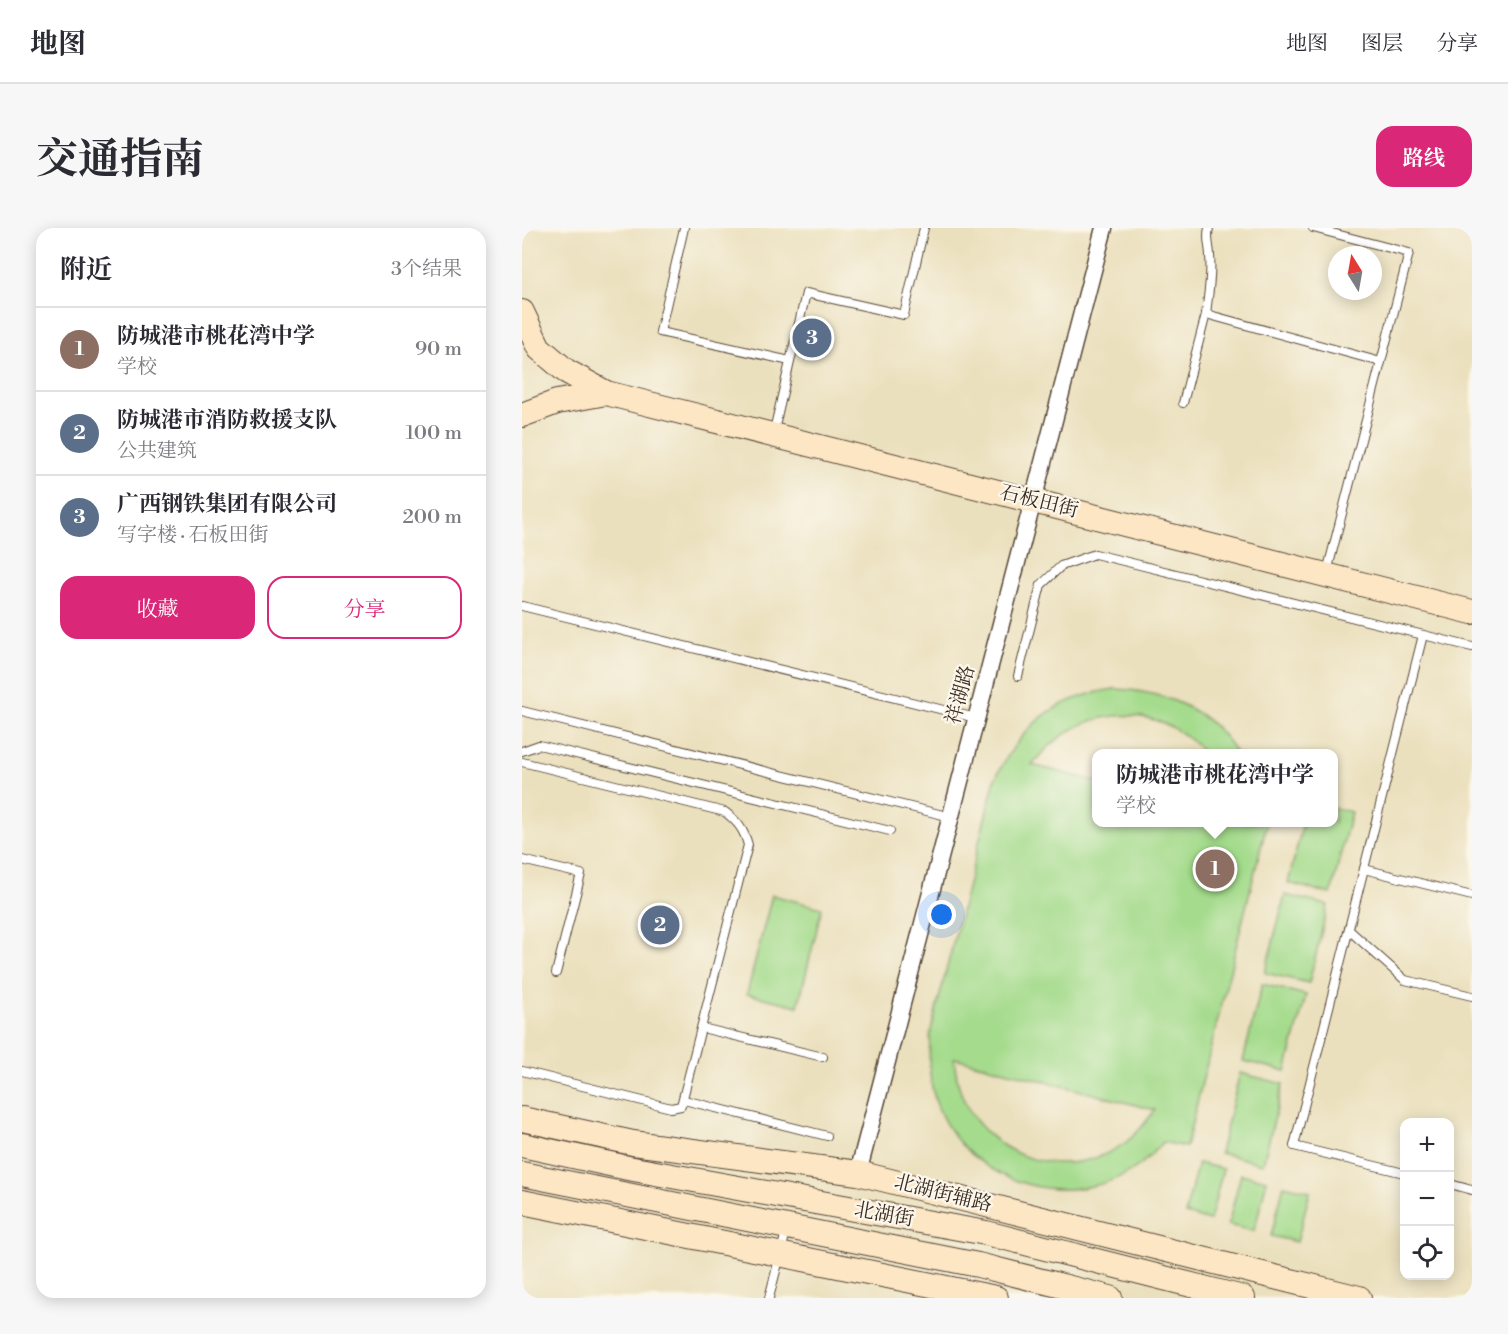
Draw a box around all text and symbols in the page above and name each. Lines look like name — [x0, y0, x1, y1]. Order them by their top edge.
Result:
text: 地图 — [30, 27, 86, 62]
text: 地图 — [1286, 31, 1328, 57]
text: 图层 — [1361, 31, 1403, 57]
text: 分享 — [1436, 31, 1478, 57]
button: 路线 — [1376, 126, 1472, 187]
text: 交通指南 — [36, 134, 204, 187]
north arrow — [1328, 246, 1382, 300]
text: 附近 — [60, 254, 112, 286]
text: 3个结果 — [391, 257, 462, 282]
pin: 3 — [792, 316, 832, 360]
text: 防城港市桃花湾中学 — [117, 323, 315, 350]
text: 1 — [75, 337, 84, 362]
text: 90 m — [415, 337, 462, 362]
text: 学校 — [117, 355, 157, 380]
text: 防城港市消防救援支队 — [117, 407, 337, 434]
text: 2 — [73, 421, 86, 446]
text: 100 m — [406, 421, 462, 446]
text: 公共建筑 — [117, 439, 197, 464]
street label: 石板田街 — [997, 480, 1081, 524]
text: 广西钢铁集团有限公司 — [117, 491, 337, 518]
text: 3 — [73, 505, 86, 530]
text: 200 m — [402, 505, 462, 530]
text: 写字楼 · 石板田街 — [117, 523, 269, 548]
button: 收藏 — [60, 576, 255, 639]
button: 分享 — [267, 576, 462, 639]
street label: 祥湖路 — [941, 663, 981, 727]
popup — [1092, 749, 1338, 827]
text: 防城港市桃花湾中学 — [1116, 762, 1314, 789]
text: 学校 — [1116, 794, 1156, 819]
pin: 1 — [1196, 846, 1234, 892]
your location — [927, 900, 956, 929]
pin: 2 — [640, 902, 680, 948]
map controls — [1400, 1118, 1454, 1280]
button: + — [1400, 1118, 1454, 1172]
street label: 北湖街辅路 — [891, 1170, 995, 1218]
button: − — [1400, 1172, 1454, 1226]
street label: 北湖街 — [852, 1197, 916, 1233]
button: locate — [1400, 1226, 1454, 1280]

